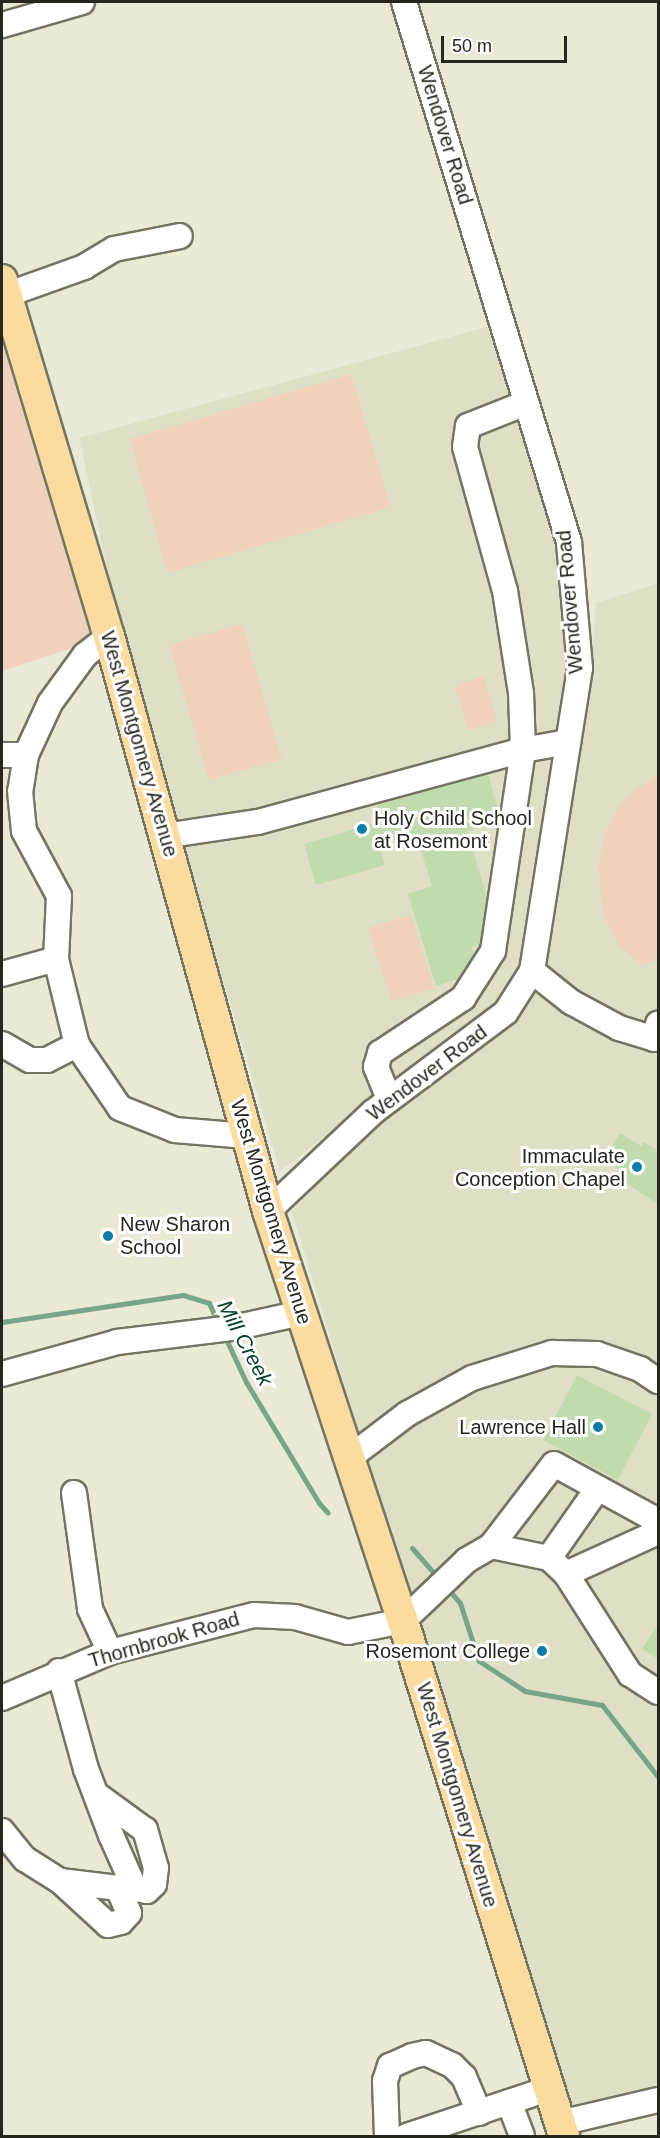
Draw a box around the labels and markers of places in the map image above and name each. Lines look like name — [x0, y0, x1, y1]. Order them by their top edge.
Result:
place label: Holy Child School at Rosemont — [374, 806, 532, 853]
marker: Holy Child School at Rosemont — [355, 822, 369, 836]
place label: Immaculate Conception Chapel — [455, 1144, 625, 1191]
marker: Immaculate Conception Chapel — [630, 1160, 644, 1174]
place label: New Sharon School — [120, 1212, 230, 1259]
marker: New Sharon School — [101, 1229, 115, 1243]
place label: Lawrence Hall — [459, 1415, 586, 1439]
marker: Lawrence Hall — [591, 1420, 605, 1434]
place label: Rosemont College — [365, 1639, 530, 1663]
marker: Rosemont College — [535, 1644, 549, 1658]

